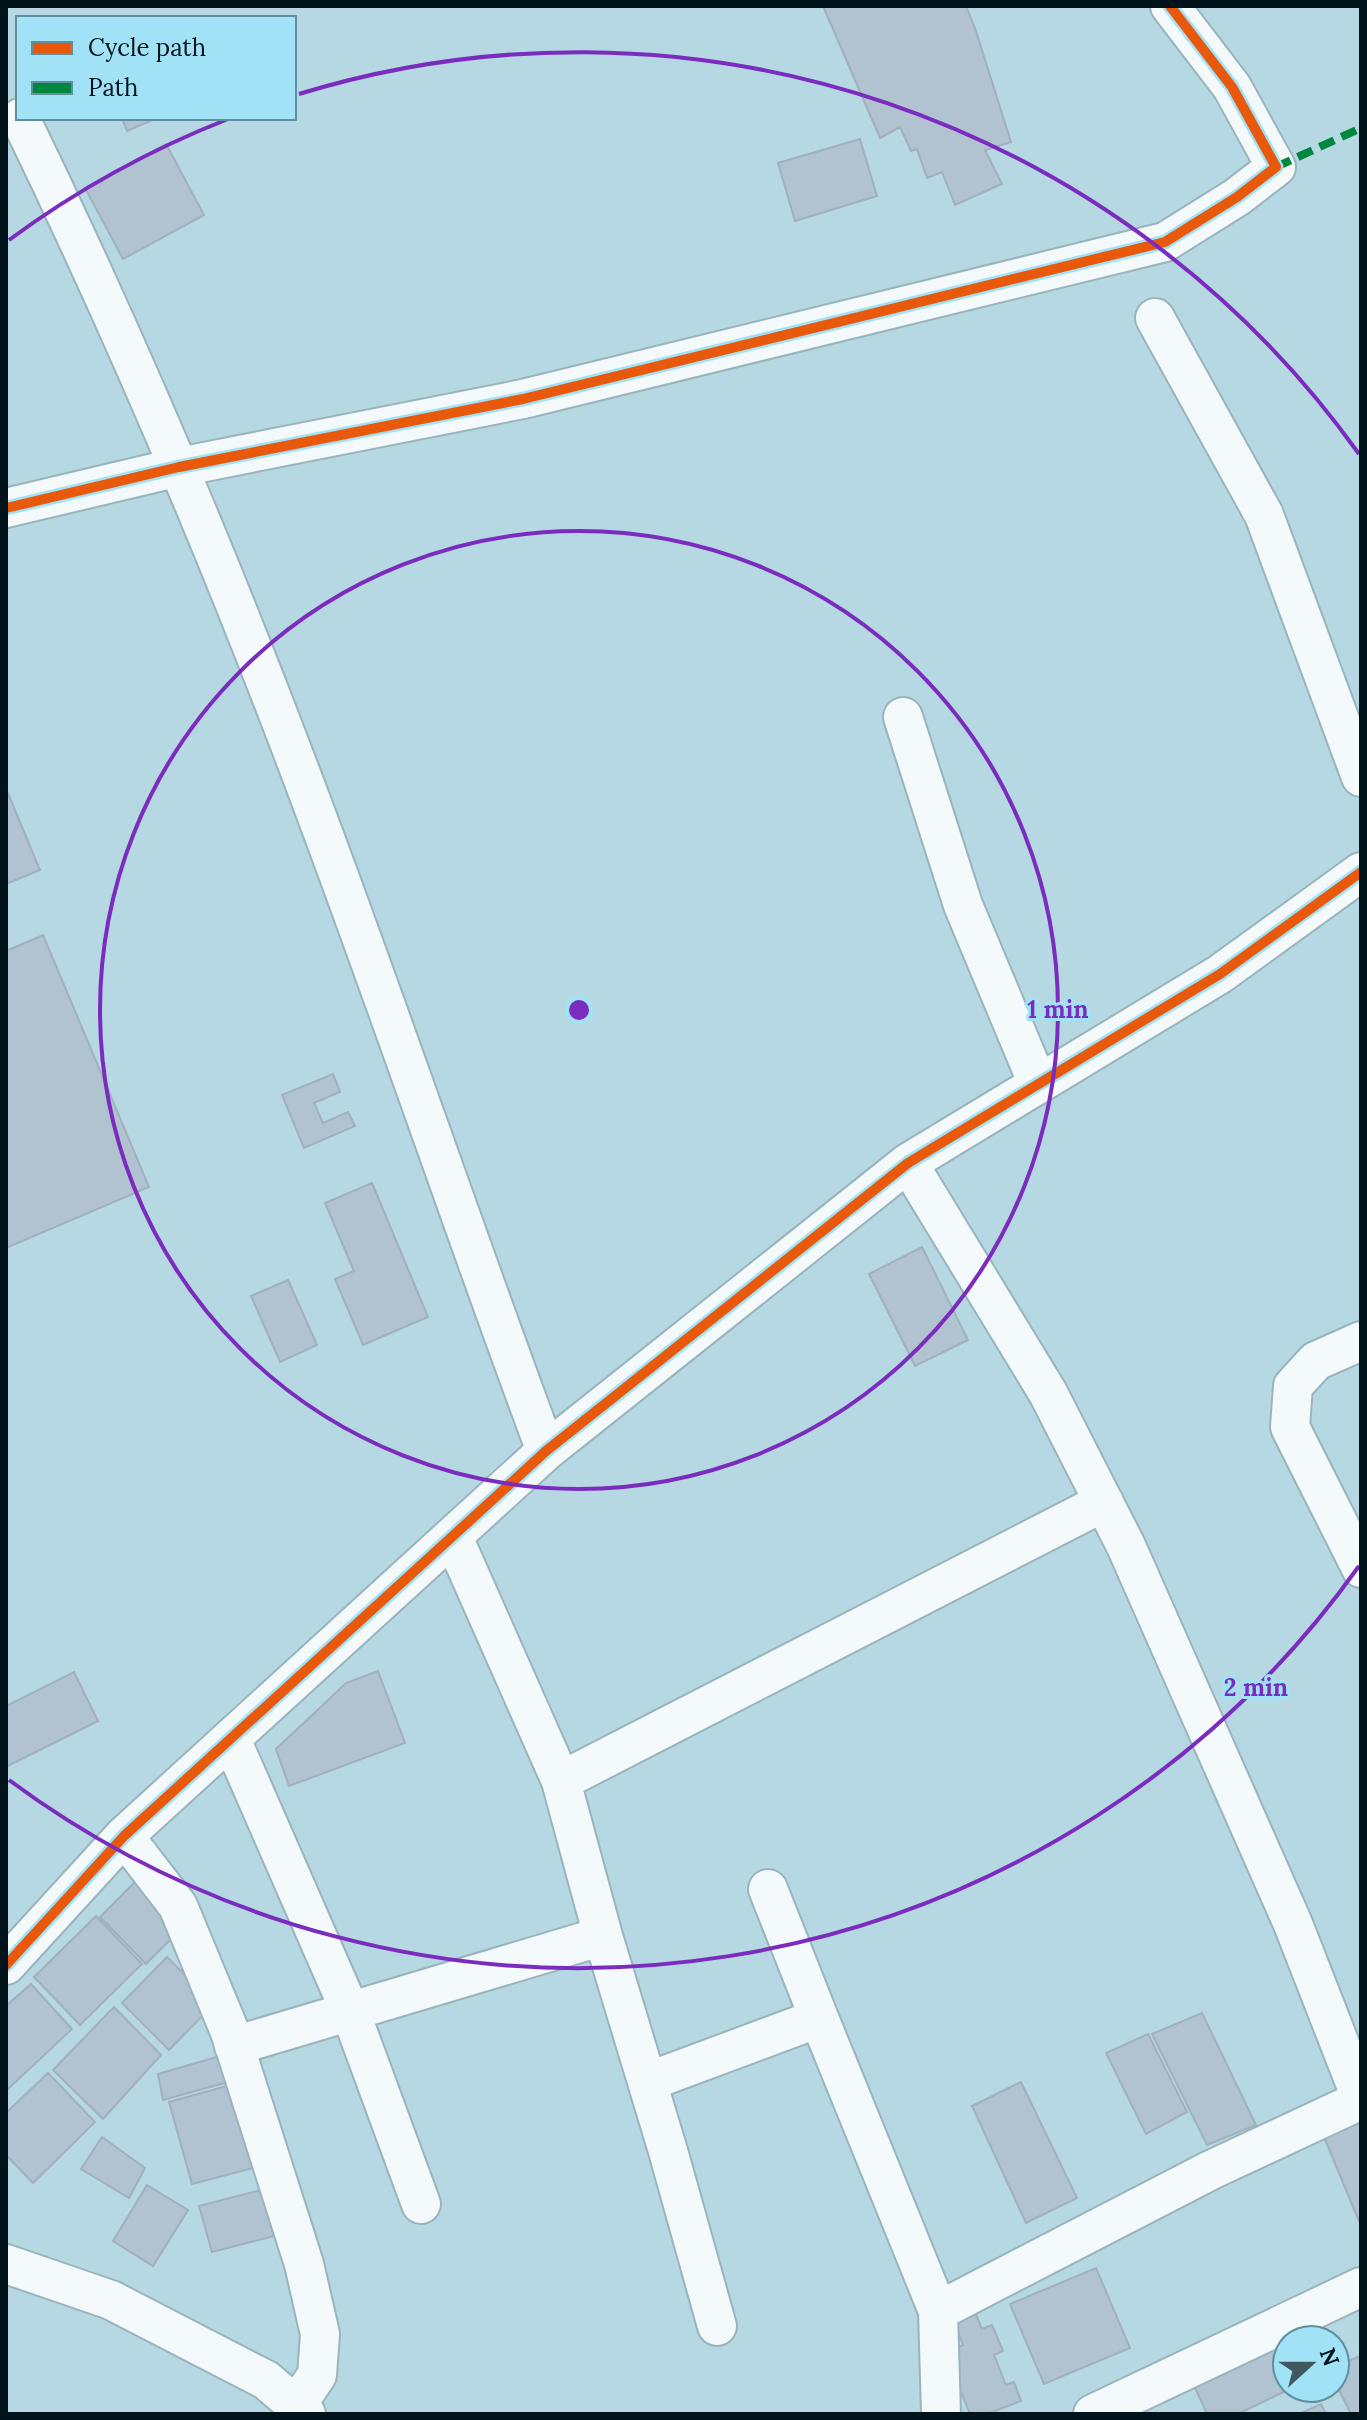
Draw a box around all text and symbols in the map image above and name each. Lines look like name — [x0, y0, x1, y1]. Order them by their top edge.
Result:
legend — [16, 16, 296, 120]
text: Cycle path — [88, 32, 206, 63]
text: Path — [88, 72, 138, 103]
text: 1 min — [1027, 994, 1089, 1025]
centre of rings — [565, 996, 593, 1024]
text: 2 min — [1224, 1672, 1288, 1703]
north arrow — [1271, 2324, 1351, 2404]
text: N — [1314, 2344, 1346, 2370]

